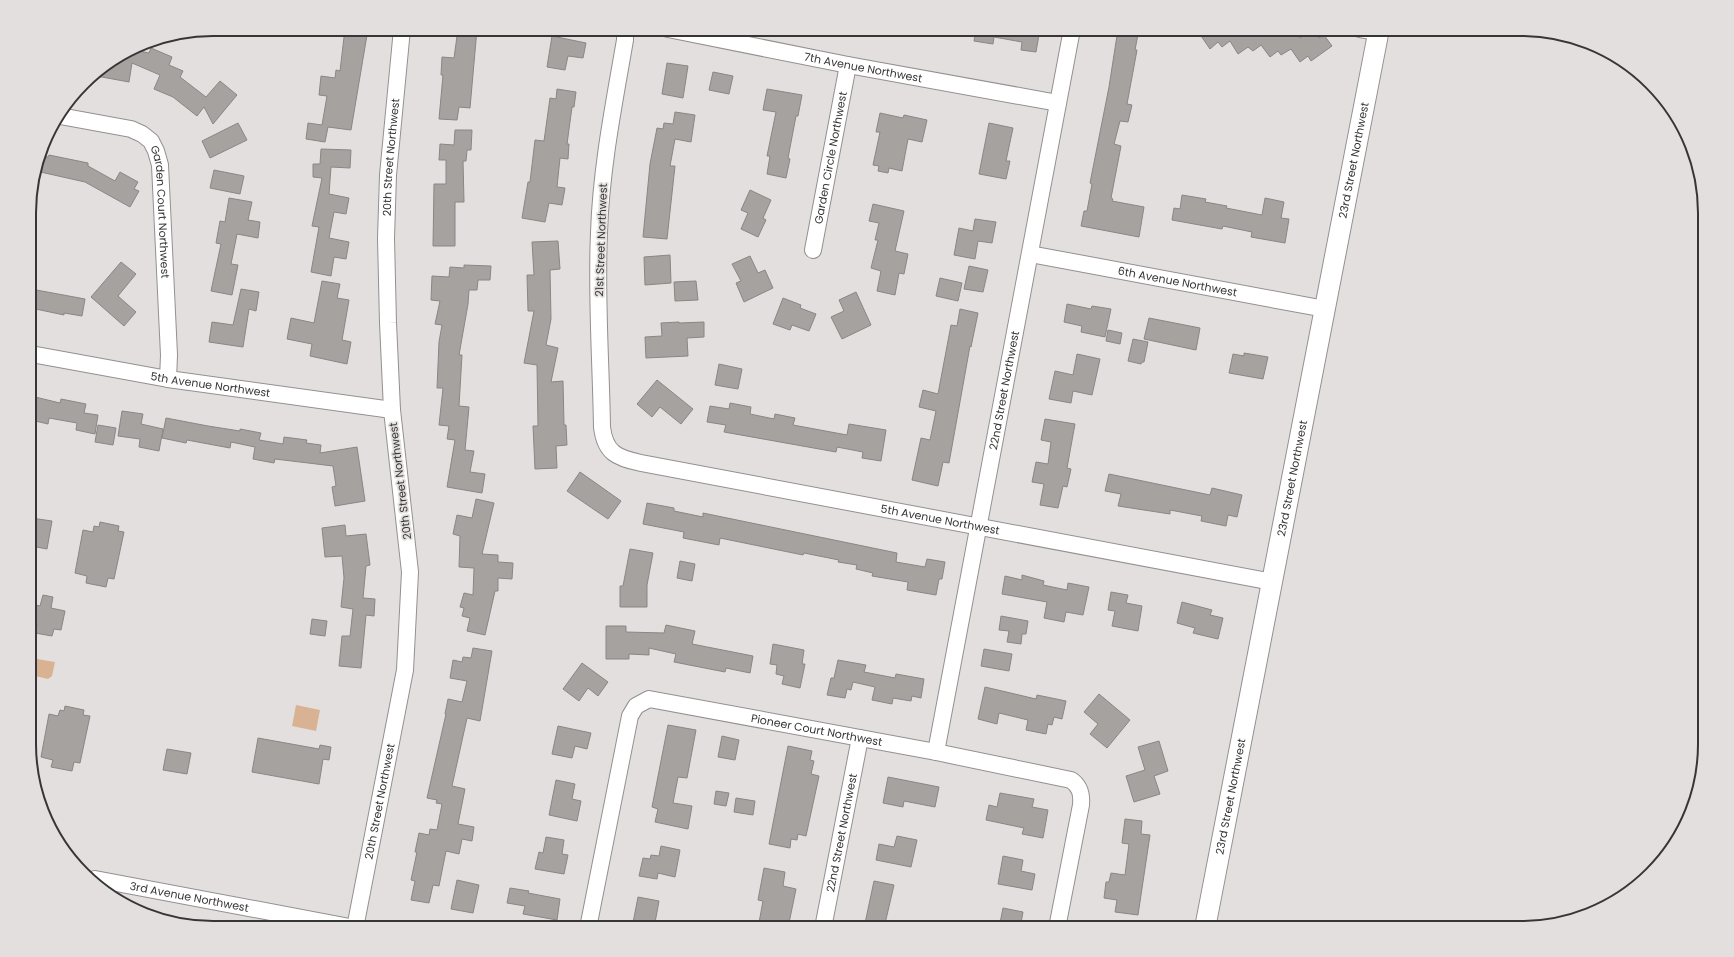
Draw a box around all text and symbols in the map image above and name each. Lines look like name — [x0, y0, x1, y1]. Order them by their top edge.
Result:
street label: 7th Avenue Northwest — [803, 48, 924, 86]
street label: Garden Circle Northwest — [810, 90, 851, 225]
street label: 20th Street Northwest — [379, 98, 403, 216]
street label: 23rd Street Northwest — [1335, 101, 1373, 220]
street label: Garden Court Northwest — [146, 142, 173, 279]
street label: 21st Street Northwest — [591, 183, 611, 297]
street label: 6th Avenue Northwest — [1117, 263, 1238, 300]
street label: 22nd Street Northwest — [985, 329, 1023, 451]
street label: 5th Avenue Northwest — [149, 368, 271, 401]
street label: 23rd Street Northwest — [1273, 419, 1311, 538]
street label: 20th Street Northwest — [385, 422, 415, 540]
street label: 5th Avenue Northwest — [879, 500, 1001, 538]
street label: Pioneer Court Northwest — [750, 710, 884, 750]
street label: 23rd Street Northwest — [1211, 737, 1250, 856]
street label: 20th Street Northwest — [360, 742, 399, 861]
street label: 22nd Street Northwest — [822, 772, 861, 894]
street label: 3rd Avenue Northwest — [128, 878, 250, 916]

